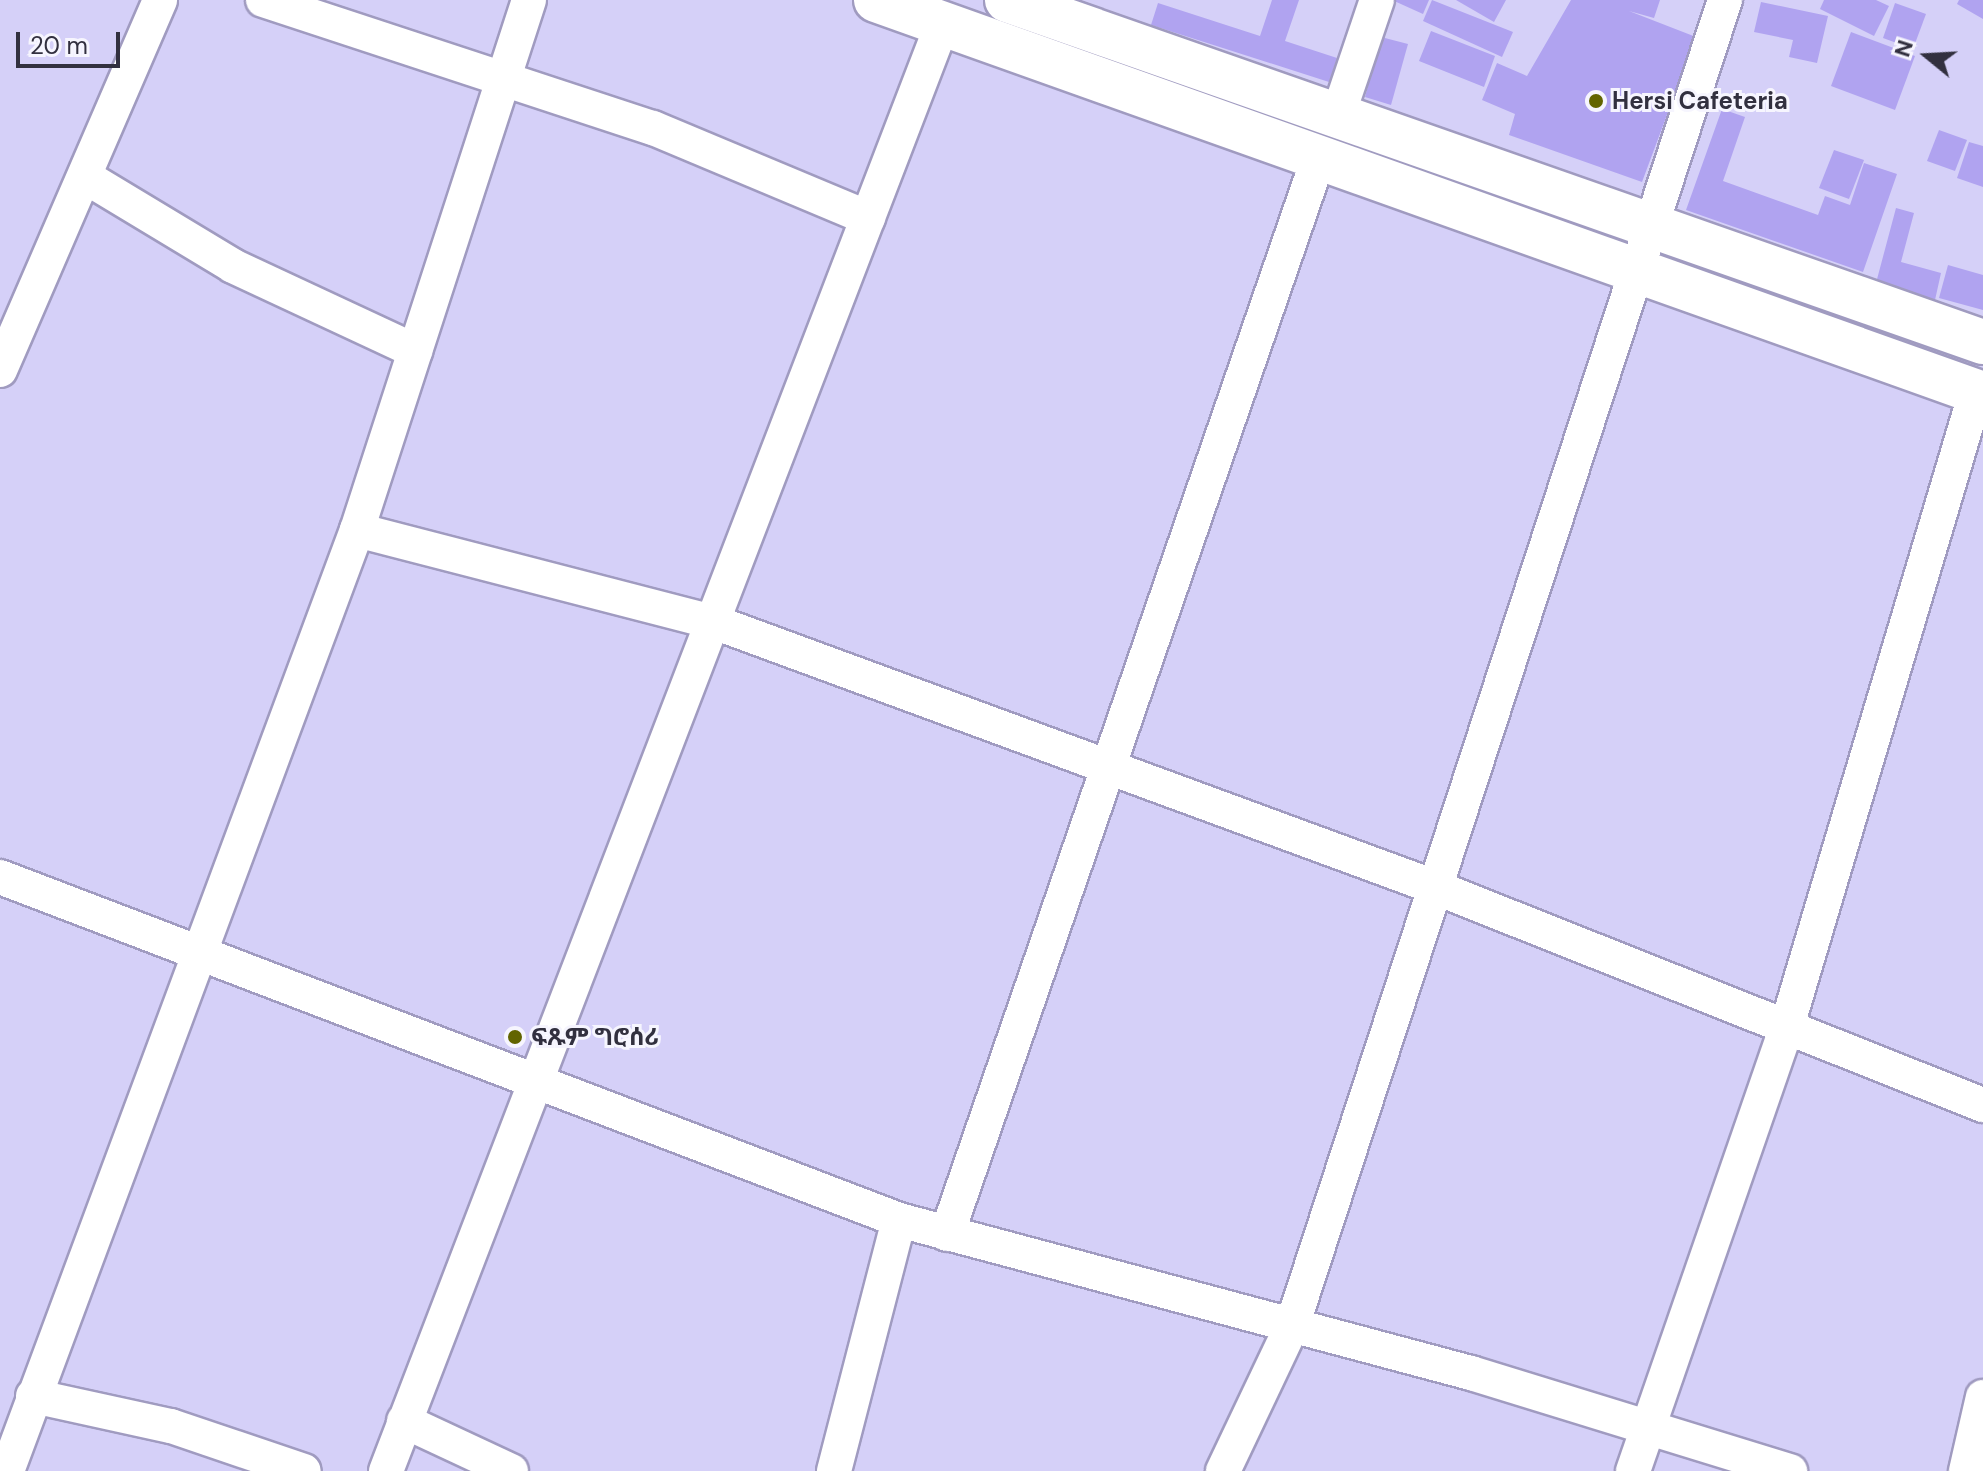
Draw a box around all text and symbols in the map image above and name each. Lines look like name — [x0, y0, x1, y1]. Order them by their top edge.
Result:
scale bar — [20, 16, 124, 66]
north arrow — [1887, 16, 1967, 96]
text: 20 m — [30, 30, 88, 61]
text: N — [1887, 36, 1920, 61]
place label: Hersi Cafeteria — [1612, 87, 1788, 115]
marker: Hersi Cafeteria — [1587, 92, 1605, 110]
place label: ፍጹም ግሮሰሪ — [531, 1023, 659, 1051]
marker: ፍጹም ግሮሰሪ — [506, 1028, 524, 1046]

